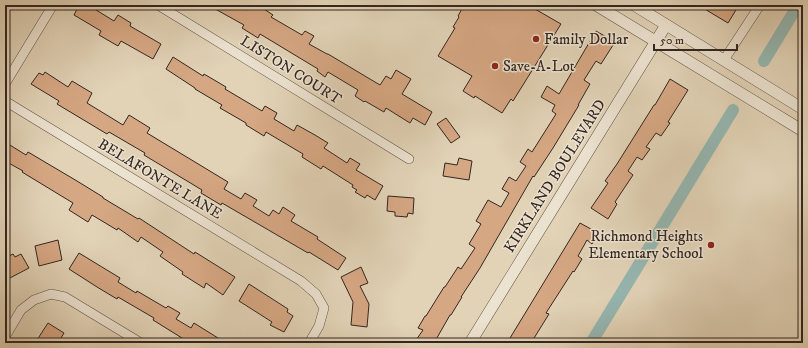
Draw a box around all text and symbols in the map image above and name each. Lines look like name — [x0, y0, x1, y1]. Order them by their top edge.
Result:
scale bar — [654, 26, 737, 52]
place label: Family Dollar — [544, 30, 629, 49]
street label: LISTON COURT — [237, 31, 346, 109]
text: 50 m — [660, 33, 684, 48]
marker: Family Dollar — [531, 34, 541, 44]
place label: Save-A-Lot — [503, 57, 575, 76]
marker: Save-A-Lot — [490, 61, 500, 71]
street label: KIRKLAND BOULEVARD — [500, 96, 610, 256]
street label: BELAFONTE LANE — [94, 134, 226, 224]
place label: Richmond Heights Elementary School — [588, 227, 703, 263]
marker: Richmond Heights Elementary School — [706, 240, 716, 250]

